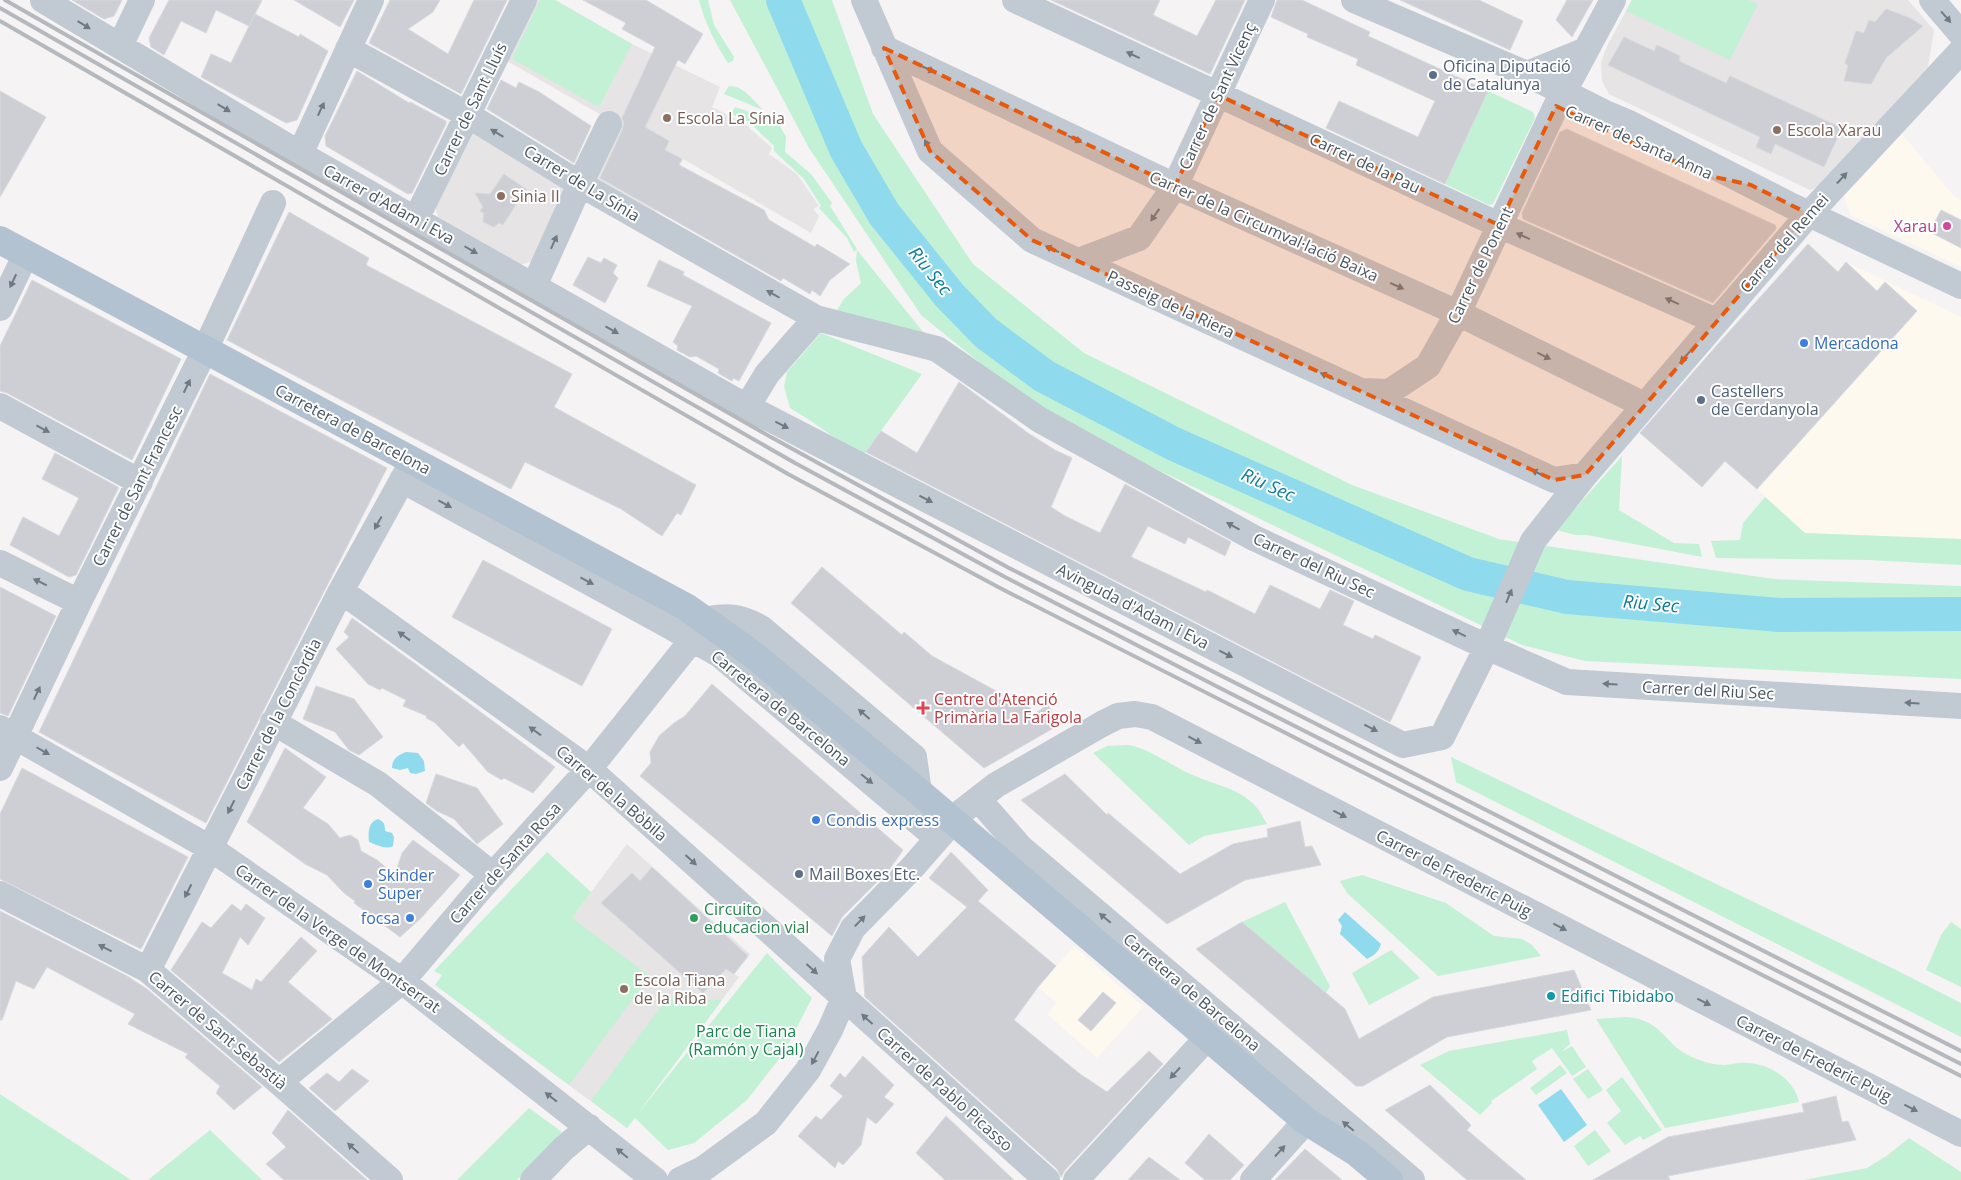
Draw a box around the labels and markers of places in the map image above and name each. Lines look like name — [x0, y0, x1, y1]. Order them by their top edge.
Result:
place label: Oficina Diputació de Catalunya — [1443, 55, 1571, 95]
marker: Oficina Diputació de Catalunya — [1427, 69, 1439, 81]
place label: Escola La Sínia — [677, 107, 785, 129]
marker: Escola La Sínia — [661, 112, 673, 124]
place label: Escola Xarau — [1787, 119, 1881, 141]
marker: Escola Xarau — [1771, 124, 1783, 136]
place label: Sinia II — [511, 185, 560, 207]
marker: Sinia II — [495, 190, 507, 202]
place label: Xarau — [1894, 215, 1937, 237]
marker: Xarau — [1941, 220, 1953, 232]
place label: Mercadona — [1814, 332, 1899, 354]
marker: Mercadona — [1798, 337, 1810, 349]
place label: Castellers de Cerdanyola — [1711, 380, 1819, 420]
marker: Castellers de Cerdanyola — [1695, 394, 1707, 406]
place label: Centre d'Atenció Primària La Farigola — [934, 688, 1082, 728]
marker: Centre d'Atenció Primària La Farigola — [916, 701, 930, 715]
place label: Condis express — [826, 809, 939, 831]
marker: Condis express — [810, 814, 822, 826]
place label: Mail Boxes Etc. — [809, 863, 920, 885]
place label: Skinder Super — [378, 864, 435, 904]
marker: Mail Boxes Etc. — [793, 868, 805, 880]
marker: Skinder Super — [362, 878, 374, 890]
place label: Circuito educacion vial — [704, 898, 809, 938]
place label: focsa — [361, 907, 400, 929]
marker: focsa — [404, 912, 416, 924]
marker: Circuito educacion vial — [688, 912, 700, 924]
place label: Escola Tiana de la Riba — [634, 969, 725, 1009]
marker: Escola Tiana de la Riba — [618, 983, 630, 995]
place label: Edifici Tibidabo — [1561, 985, 1674, 1007]
marker: Edifici Tibidabo — [1545, 990, 1557, 1002]

